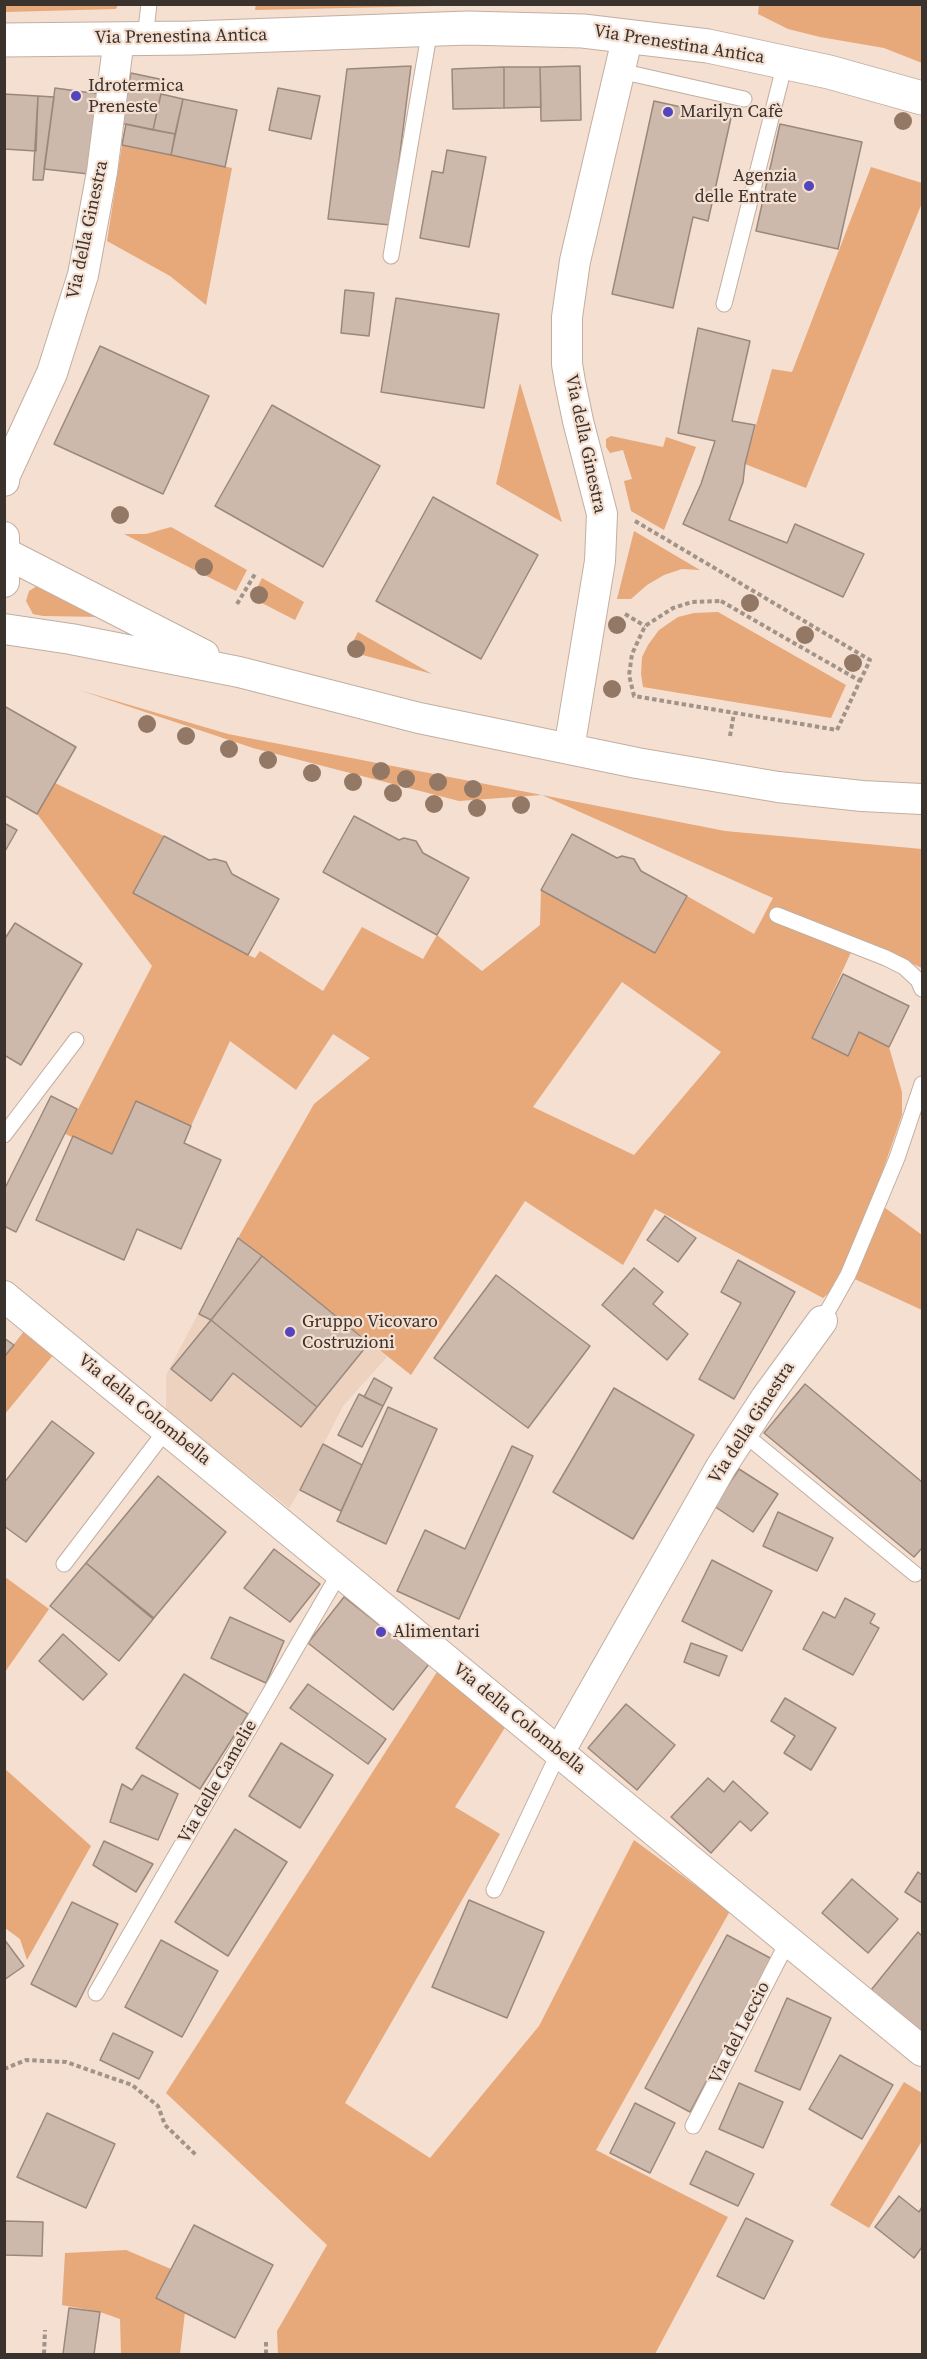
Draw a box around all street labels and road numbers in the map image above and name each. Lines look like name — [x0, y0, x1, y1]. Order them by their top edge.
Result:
street label: Via Prenestina Antica — [592, 21, 766, 69]
street label: Via Prenestina Antica — [94, 25, 268, 49]
street label: Via della Ginestra — [63, 159, 113, 301]
street label: Via della Ginestra — [560, 373, 610, 515]
street label: Via della Colombella — [73, 1350, 215, 1470]
street label: Via della Ginestra — [704, 1358, 800, 1488]
street label: Via della Colombella — [448, 1659, 590, 1779]
street label: Via delle Camelie — [174, 1716, 262, 1848]
street label: Via del Leccio — [705, 1978, 775, 2088]

